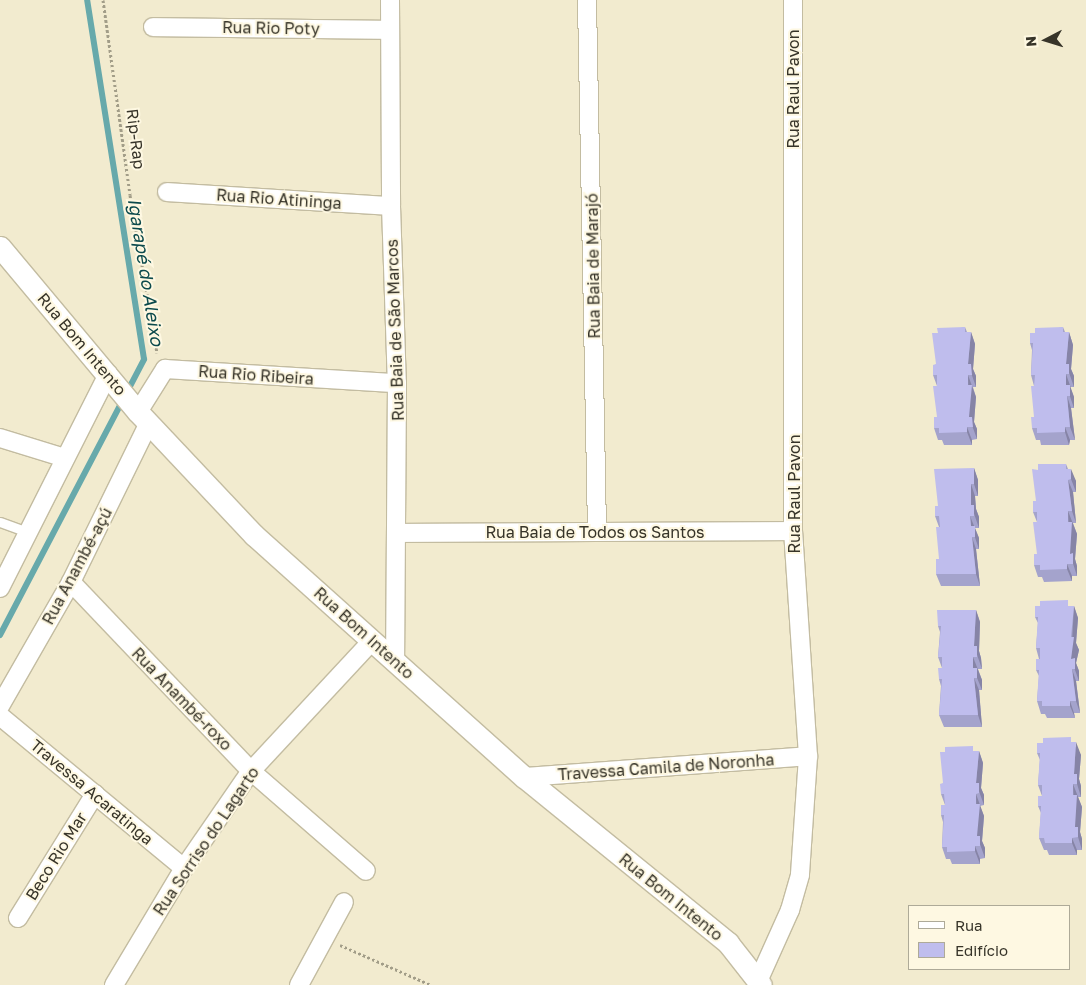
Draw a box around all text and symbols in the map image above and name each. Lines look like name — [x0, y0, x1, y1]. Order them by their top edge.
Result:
north arrow — [1021, 15, 1071, 65]
street label: Rua Rio Poty — [222, 18, 320, 38]
street label: Rua Raul Pavon — [783, 30, 803, 148]
text: N — [1022, 35, 1039, 47]
street label: Rip-Rap — [123, 108, 149, 170]
street label: Rua Rio Atininga — [216, 185, 342, 213]
street label: Rua Baia de Marajó — [582, 193, 604, 339]
water label: Igarapé do Aleixo — [124, 197, 168, 347]
street label: Rua Baia de São Marcos — [382, 239, 408, 421]
street label: Rua Bom Intento — [34, 289, 130, 399]
street label: Rua Rio Ribeira — [198, 361, 314, 389]
street label: Rua Raul Pavon — [784, 435, 804, 553]
street label: Rua Anambé-açú — [38, 504, 116, 628]
street label: Rua Baia de Todos os Santos — [485, 522, 705, 542]
street label: Rua Bom Intento — [310, 583, 418, 683]
street label: Rua Anambé-roxo — [128, 644, 236, 754]
street label: Travessa Acaratinga — [27, 735, 157, 849]
street label: Travessa Camila de Noronha — [557, 750, 775, 784]
street label: Rua Sorriso do Lagarto — [149, 763, 263, 919]
street label: Beco Rio Mar — [21, 808, 91, 904]
street label: Rua Bom Intento — [615, 849, 727, 945]
legend — [908, 905, 1071, 970]
text: Rua — [955, 916, 982, 934]
text: Edifício — [955, 941, 1008, 959]

